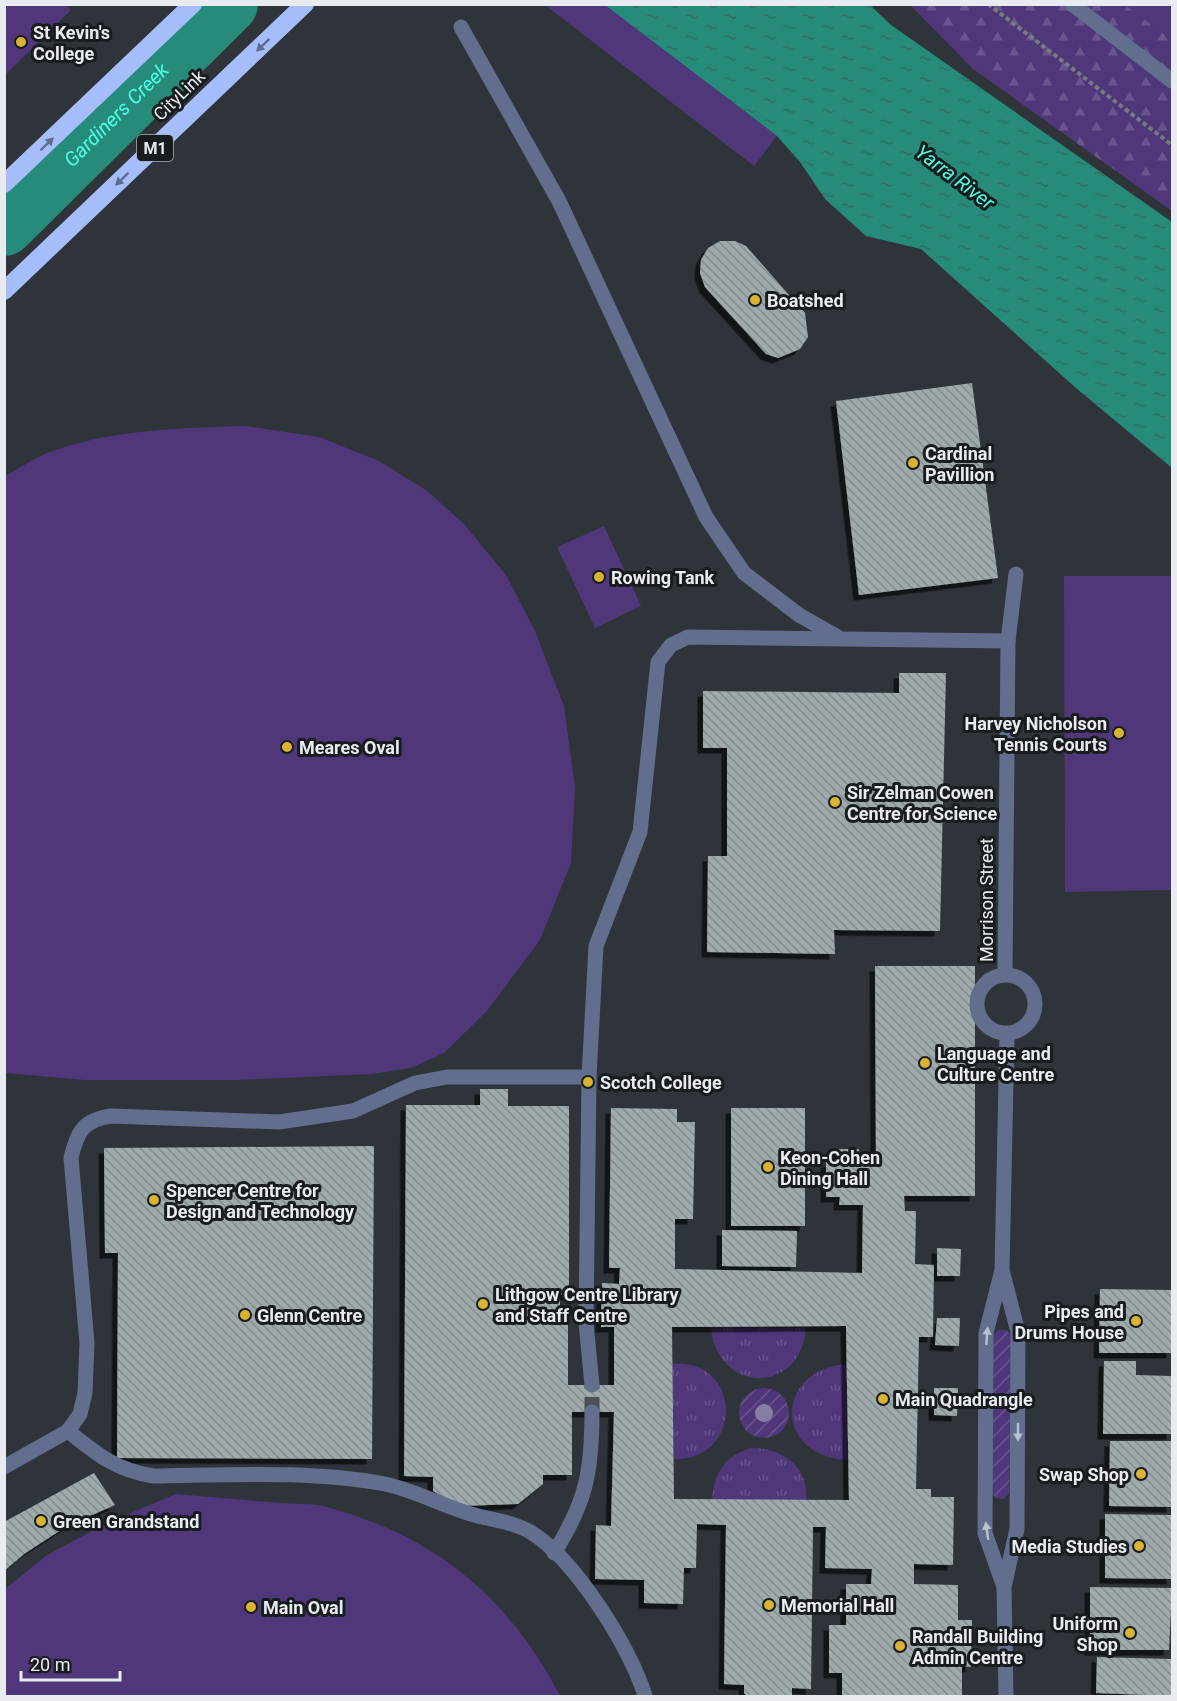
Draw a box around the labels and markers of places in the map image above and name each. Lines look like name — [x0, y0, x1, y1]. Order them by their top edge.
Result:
place label: St Kevin's College — [33, 22, 110, 64]
marker: St Kevin's College — [14, 35, 28, 49]
place label: Boatshed — [767, 290, 844, 311]
marker: Boatshed — [748, 293, 762, 307]
place label: Cardinal Pavillion — [925, 443, 994, 485]
marker: Cardinal Pavillion — [906, 456, 920, 470]
place label: Rowing Tank — [611, 567, 715, 588]
marker: Rowing Tank — [592, 570, 606, 584]
place label: Harvey Nicholson Tennis Courts — [964, 713, 1107, 755]
marker: Harvey Nicholson Tennis Courts — [1112, 726, 1126, 740]
place label: Meares Oval — [299, 737, 400, 758]
marker: Meares Oval — [280, 740, 294, 754]
place label: Sir Zelman Cowen Centre for Science — [847, 782, 997, 824]
marker: Sir Zelman Cowen Centre for Science — [828, 795, 842, 809]
place label: Language and Culture Centre — [937, 1043, 1055, 1085]
marker: Language and Culture Centre — [918, 1056, 932, 1070]
place label: Scotch College — [600, 1072, 722, 1093]
marker: Scotch College — [581, 1075, 595, 1089]
place label: Keon-Cohen Dining Hall — [780, 1147, 880, 1189]
marker: Keon-Cohen Dining Hall — [761, 1160, 775, 1174]
place label: Spencer Centre for Design and Technology — [166, 1180, 355, 1222]
marker: Spencer Centre for Design and Technology — [147, 1193, 161, 1207]
place label: Lithgow Centre Library and Staff Centre — [495, 1284, 679, 1326]
marker: Lithgow Centre Library and Staff Centre — [476, 1297, 490, 1311]
place label: Pipes and Drums House — [1014, 1301, 1124, 1343]
place label: Glenn Centre — [257, 1305, 363, 1326]
marker: Glenn Centre — [238, 1308, 252, 1322]
marker: Pipes and Drums House — [1129, 1314, 1143, 1328]
place label: Main Quadrangle — [895, 1389, 1033, 1410]
marker: Main Quadrangle — [876, 1392, 890, 1406]
place label: Swap Shop — [1039, 1464, 1129, 1485]
marker: Swap Shop — [1134, 1467, 1148, 1481]
place label: Green Grandstand — [53, 1511, 199, 1532]
marker: Green Grandstand — [34, 1514, 48, 1528]
place label: Media Studies — [1011, 1536, 1127, 1557]
marker: Media Studies — [1132, 1539, 1146, 1553]
place label: Memorial Hall — [781, 1595, 894, 1616]
place label: Main Oval — [263, 1597, 344, 1618]
marker: Memorial Hall — [762, 1598, 776, 1612]
marker: Main Oval — [244, 1600, 258, 1614]
place label: Uniform Shop — [1052, 1613, 1118, 1655]
place label: Randall Building Admin Centre — [912, 1626, 1043, 1668]
marker: Uniform Shop — [1123, 1626, 1137, 1640]
marker: Randall Building Admin Centre — [893, 1639, 907, 1653]

